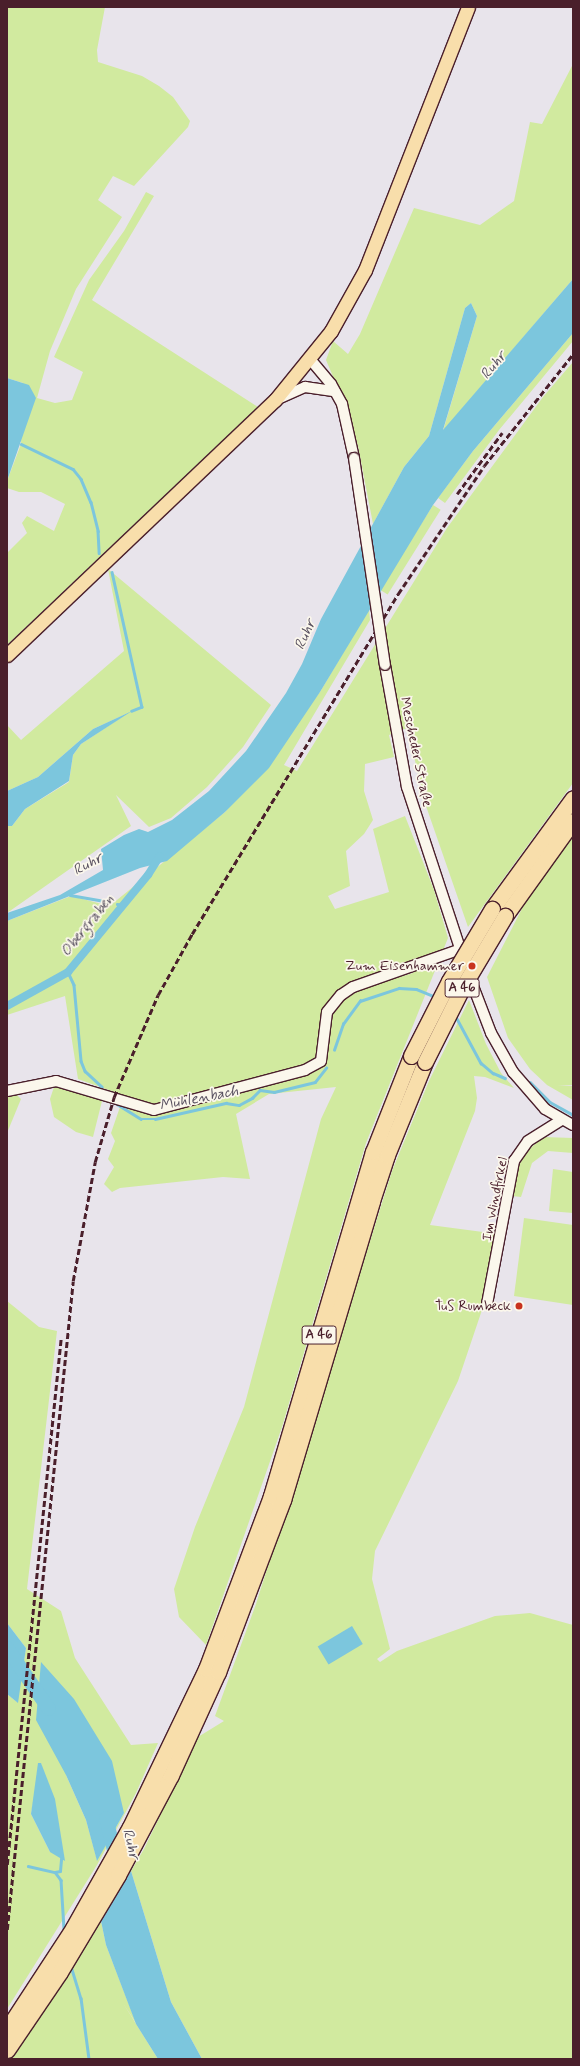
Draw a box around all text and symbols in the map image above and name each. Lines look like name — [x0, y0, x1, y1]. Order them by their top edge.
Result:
water label: Ruhr — [477, 348, 511, 384]
water label: Ruhr — [292, 617, 320, 653]
street label: Mescheder Straße — [396, 697, 436, 807]
water label: Ruhr — [70, 850, 106, 880]
water label: Obergraben — [57, 891, 119, 961]
place label: Zum Eisenhammer — [347, 958, 464, 974]
marker: Zum Eisenhammer — [467, 961, 477, 971]
road number: A 46 — [444, 977, 480, 999]
water label: Mühlenbach — [158, 1083, 240, 1115]
street label: Im Windfirkel — [479, 1156, 511, 1242]
place label: TuS Rumbeck — [433, 1298, 511, 1314]
marker: TuS Rumbeck — [514, 1301, 524, 1311]
road number: A 46 — [301, 1324, 337, 1346]
water label: Ruhr — [118, 1827, 142, 1861]

